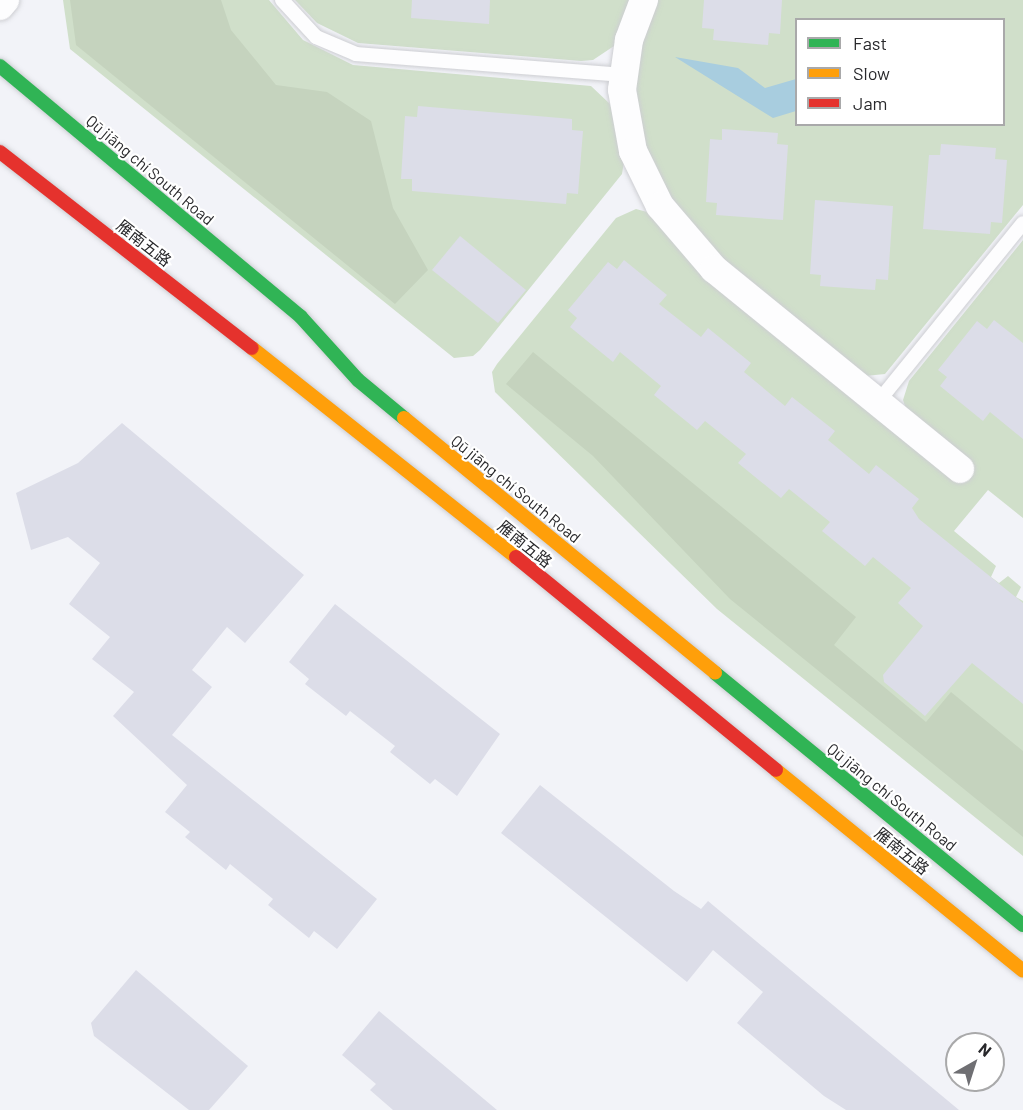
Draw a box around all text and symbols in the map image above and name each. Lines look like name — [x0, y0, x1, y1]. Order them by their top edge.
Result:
legend — [795, 18, 1005, 126]
text: Fast — [853, 32, 887, 54]
text: Slow — [853, 62, 890, 84]
text: Jam — [853, 92, 887, 114]
street label: Qū jiāng chí South Road — [82, 111, 218, 229]
street label: 雁南五路 — [113, 216, 175, 270]
street label: Qū jiāng chí South Road — [447, 431, 585, 547]
street label: 雁南五路 — [494, 516, 556, 572]
street label: Qū jiāng chí South Road — [823, 739, 961, 855]
street label: 雁南五路 — [871, 823, 933, 879]
north arrow — [945, 1032, 1005, 1092]
text: N — [975, 1038, 995, 1060]

